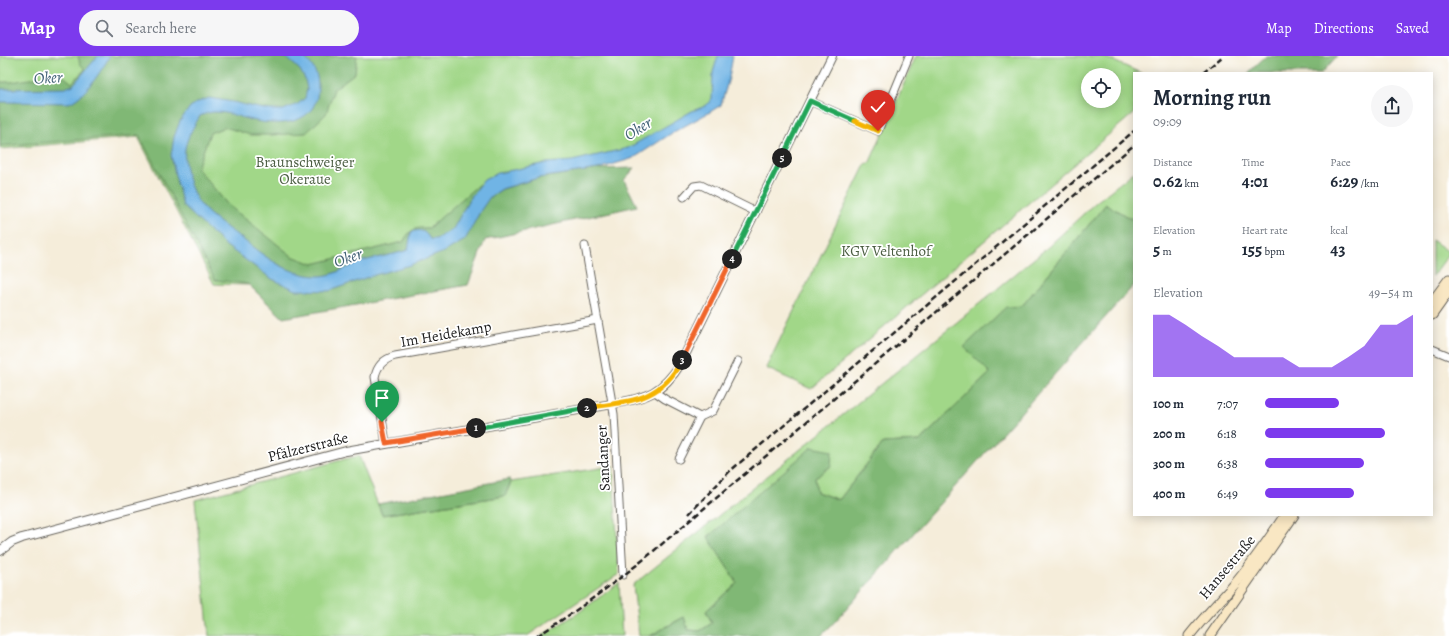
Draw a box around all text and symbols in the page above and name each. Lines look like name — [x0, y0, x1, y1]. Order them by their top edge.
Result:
search box — [79, 10, 359, 46]
text: Map — [20, 15, 55, 41]
icon: search — [93, 17, 115, 39]
text: Search here — [125, 18, 197, 38]
text: Map — [1266, 19, 1292, 38]
text: Directions — [1314, 19, 1374, 38]
text: Saved — [1396, 19, 1429, 38]
water label: Oker — [33, 66, 63, 90]
map controls — [1081, 68, 1121, 108]
button: locate — [1081, 68, 1121, 108]
text: Morning run — [1153, 83, 1271, 113]
button: share — [1371, 85, 1413, 127]
pin — [861, 90, 895, 131]
icon: check — [867, 96, 889, 118]
water label: Oker — [620, 112, 656, 146]
text: 09:09 — [1153, 113, 1182, 130]
pin: 5 — [772, 148, 792, 168]
text: 5 — [780, 150, 784, 165]
park label: Braunschweiger Okeraue — [255, 152, 355, 189]
text: Distance — [1153, 155, 1192, 170]
text: Time — [1242, 155, 1265, 170]
text: Pace — [1330, 155, 1351, 170]
text: 0.62 — [1153, 170, 1182, 193]
text: 4:01 — [1242, 170, 1268, 193]
text: 6:29 — [1330, 170, 1358, 193]
text: km — [1182, 176, 1199, 191]
text: /km — [1358, 176, 1379, 191]
text: Elevation — [1153, 223, 1195, 238]
text: Heart rate — [1242, 223, 1288, 238]
text: kcal — [1330, 223, 1348, 238]
text: 5 — [1153, 238, 1160, 261]
text: 155 — [1242, 238, 1262, 261]
text: 43 — [1330, 238, 1346, 261]
park label: KGV Veltenhof — [841, 241, 933, 261]
water label: Oker — [331, 243, 366, 273]
text: m — [1160, 244, 1172, 259]
text: bpm — [1262, 244, 1285, 259]
pin: 4 — [722, 249, 742, 269]
text: 4 — [729, 251, 735, 266]
text: Elevation — [1153, 284, 1203, 301]
text: 49–54 m — [1368, 284, 1413, 301]
street label: Im Heidekamp — [399, 316, 493, 352]
pin: 3 — [672, 350, 692, 370]
text: 3 — [680, 352, 684, 367]
pin — [365, 381, 399, 422]
icon: arrive — [371, 387, 393, 409]
text: 100 m — [1153, 395, 1184, 412]
text: 7:07 — [1217, 395, 1238, 412]
pin: 2 — [577, 398, 597, 418]
text: 2 — [584, 400, 590, 415]
pin: 1 — [466, 418, 486, 438]
text: 1 — [474, 420, 478, 435]
street label: Sandanger — [591, 424, 615, 492]
text: 200 m — [1153, 425, 1186, 442]
text: 6:18 — [1217, 425, 1237, 442]
street label: Pfälzerstraße — [266, 427, 351, 467]
text: 300 m — [1153, 455, 1185, 472]
text: 6:38 — [1217, 455, 1238, 472]
text: 400 m — [1153, 485, 1185, 502]
text: 6:49 — [1217, 485, 1238, 502]
street label: Hansestraße — [1194, 530, 1260, 603]

